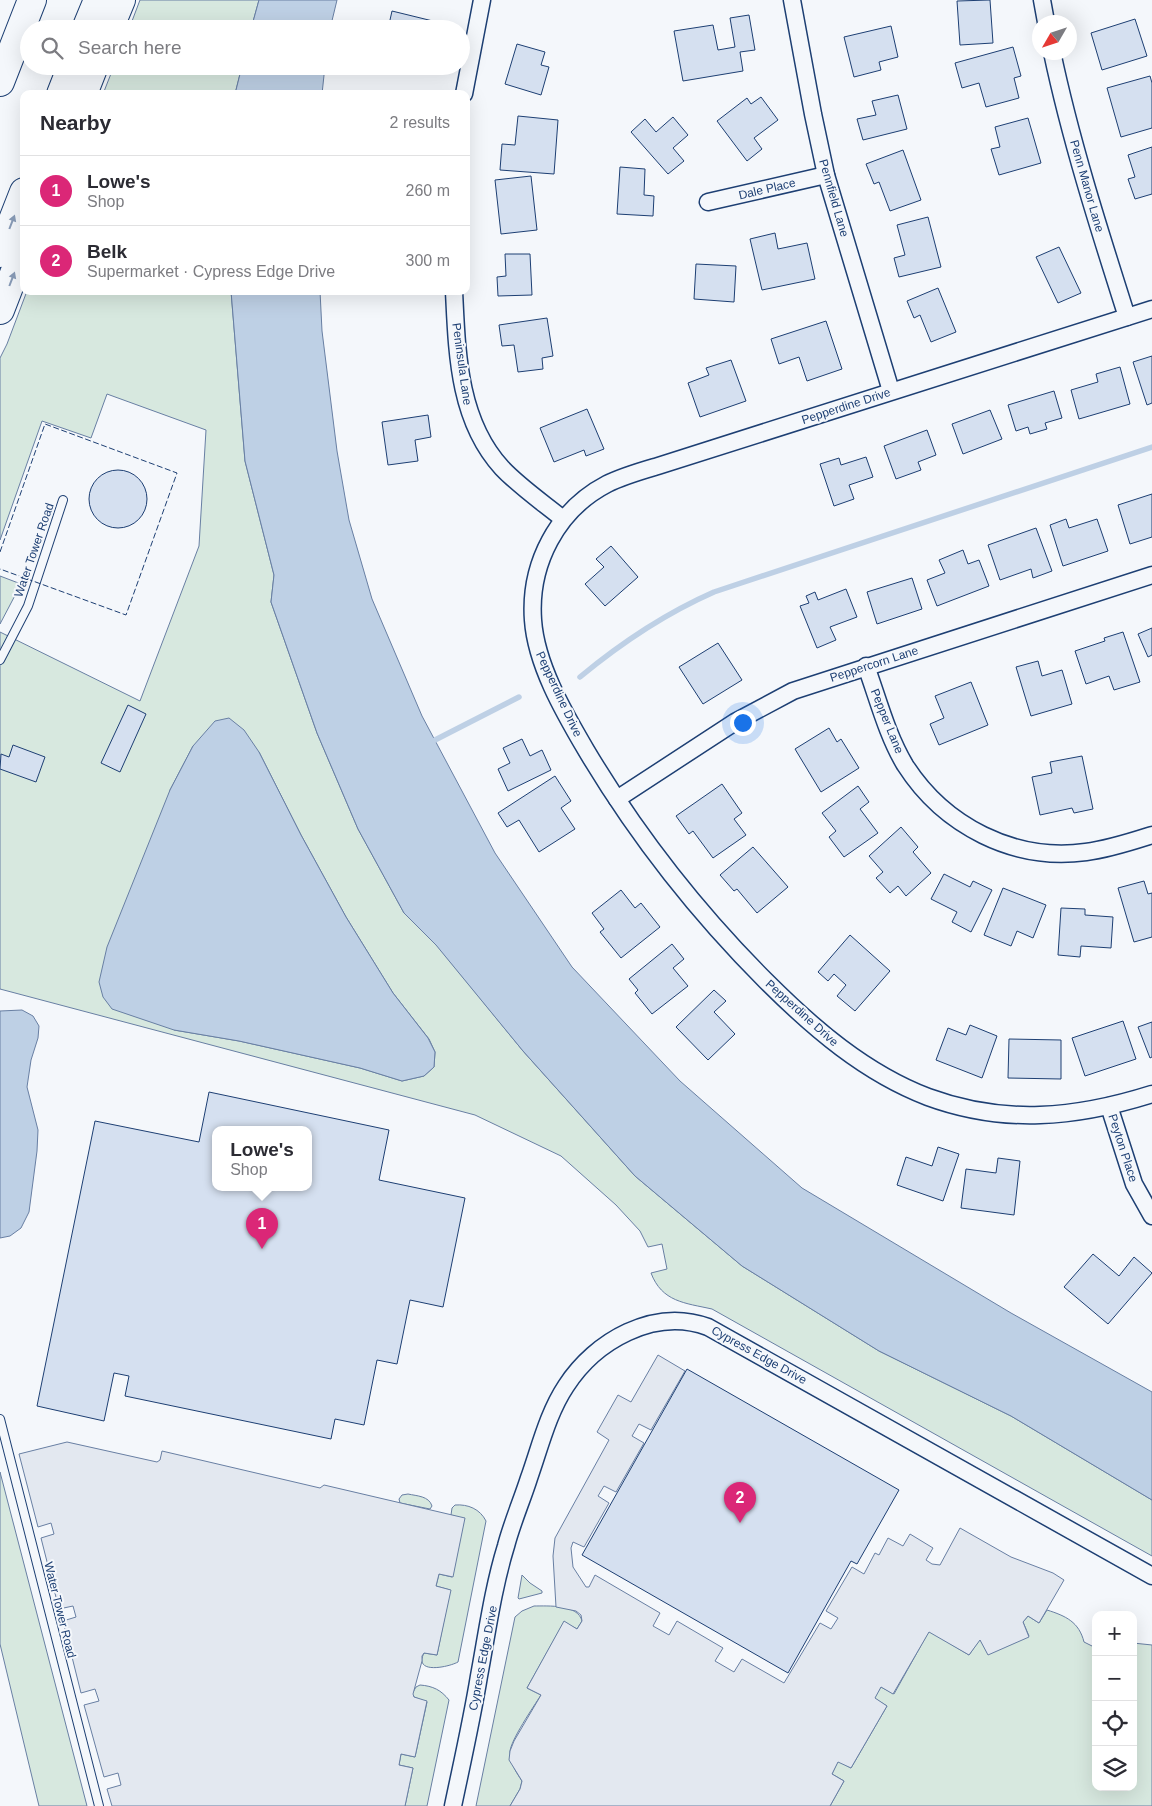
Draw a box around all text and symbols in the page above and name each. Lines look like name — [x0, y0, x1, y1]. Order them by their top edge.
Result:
north arrow — [1032, 15, 1077, 60]
search box — [20, 20, 470, 75]
icon: search — [38, 34, 66, 62]
text: Search here — [78, 37, 182, 58]
text: Nearby — [40, 111, 111, 134]
text: 2 results — [390, 114, 450, 131]
street label: Penn Manor Lane — [1067, 138, 1107, 234]
street label: Pennfield Lane — [816, 158, 852, 239]
text: Lowe's — [87, 171, 151, 192]
street label: Dale Place — [737, 176, 797, 202]
text: 1 — [52, 182, 60, 199]
text: 260 m — [406, 182, 450, 199]
text: Shop — [87, 193, 124, 210]
one-way arrow — [9, 215, 16, 230]
text: Belk — [87, 241, 127, 262]
text: 2 — [52, 252, 60, 269]
text: 300 m — [406, 252, 450, 269]
text: Supermarket · Cypress Edge Drive — [87, 263, 335, 280]
one-way arrow — [8, 271, 16, 286]
street label: Peninsula Lane — [449, 322, 475, 406]
street label: Pepperdine Drive — [800, 385, 893, 427]
street label: Water Tower Road — [11, 501, 57, 599]
street label: Peppercorn Lane — [828, 643, 920, 685]
street label: Pepperdine Drive — [533, 649, 585, 739]
street label: Pepper Lane — [868, 687, 906, 756]
your location — [730, 710, 756, 736]
street label: Pepperdine Drive — [763, 977, 841, 1049]
street label: Peyton Place — [1105, 1112, 1141, 1184]
popup — [212, 1126, 312, 1191]
text: Lowe's — [230, 1139, 294, 1160]
text: Shop — [230, 1161, 268, 1178]
pin: 1 — [246, 1208, 278, 1249]
street label: Cypress Edge Drive — [709, 1323, 809, 1387]
pin: 2 — [724, 1482, 756, 1523]
street label: Water Tower Road — [41, 1560, 79, 1660]
street label: Cypress Edge Drive — [466, 1604, 500, 1712]
map controls — [1092, 1611, 1137, 1791]
button: + — [1092, 1611, 1137, 1656]
button: − — [1092, 1656, 1137, 1701]
button: locate — [1092, 1701, 1137, 1746]
button: layers — [1092, 1746, 1137, 1791]

